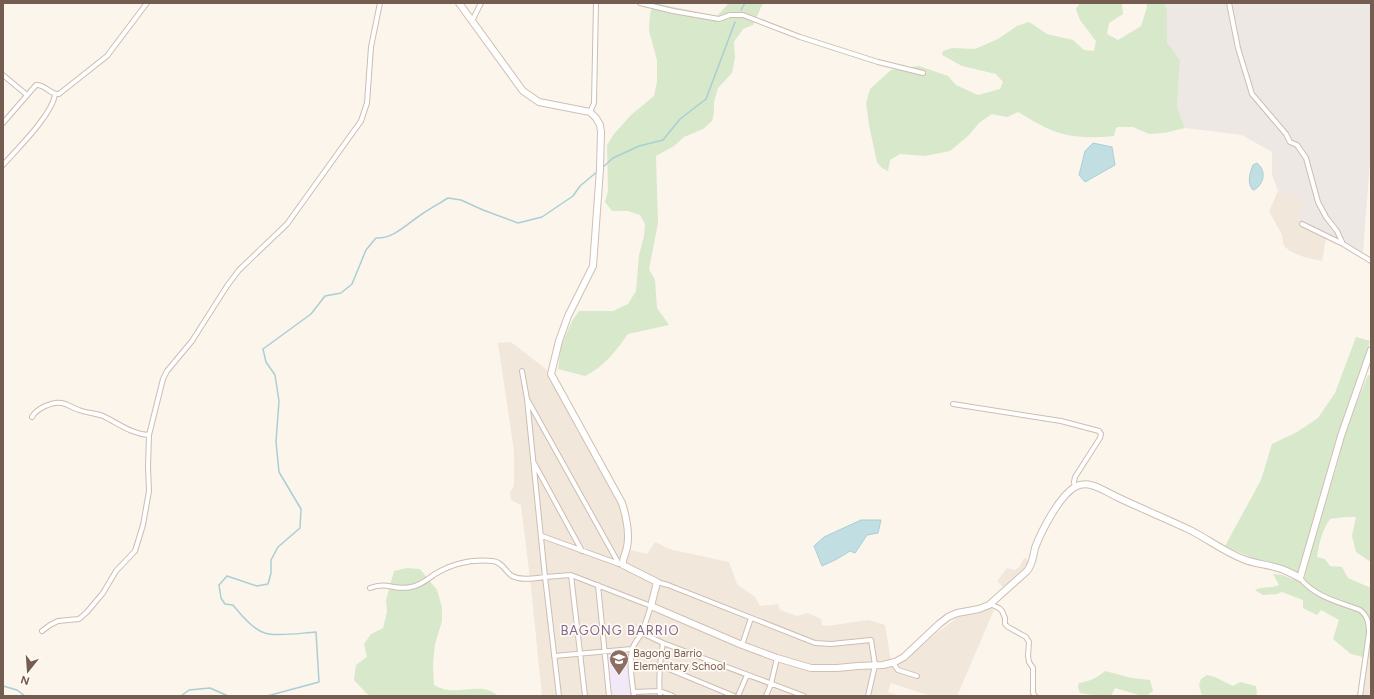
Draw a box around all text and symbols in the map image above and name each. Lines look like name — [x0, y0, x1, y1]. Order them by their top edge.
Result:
district label: BAGONG BARRIO — [560, 623, 680, 638]
place label: Bagong Barrio Elementary School — [633, 647, 725, 673]
school or university icon: Bagong Barrio Elementary School — [608, 648, 630, 676]
north arrow — [8, 651, 48, 691]
text: N — [19, 673, 31, 688]

